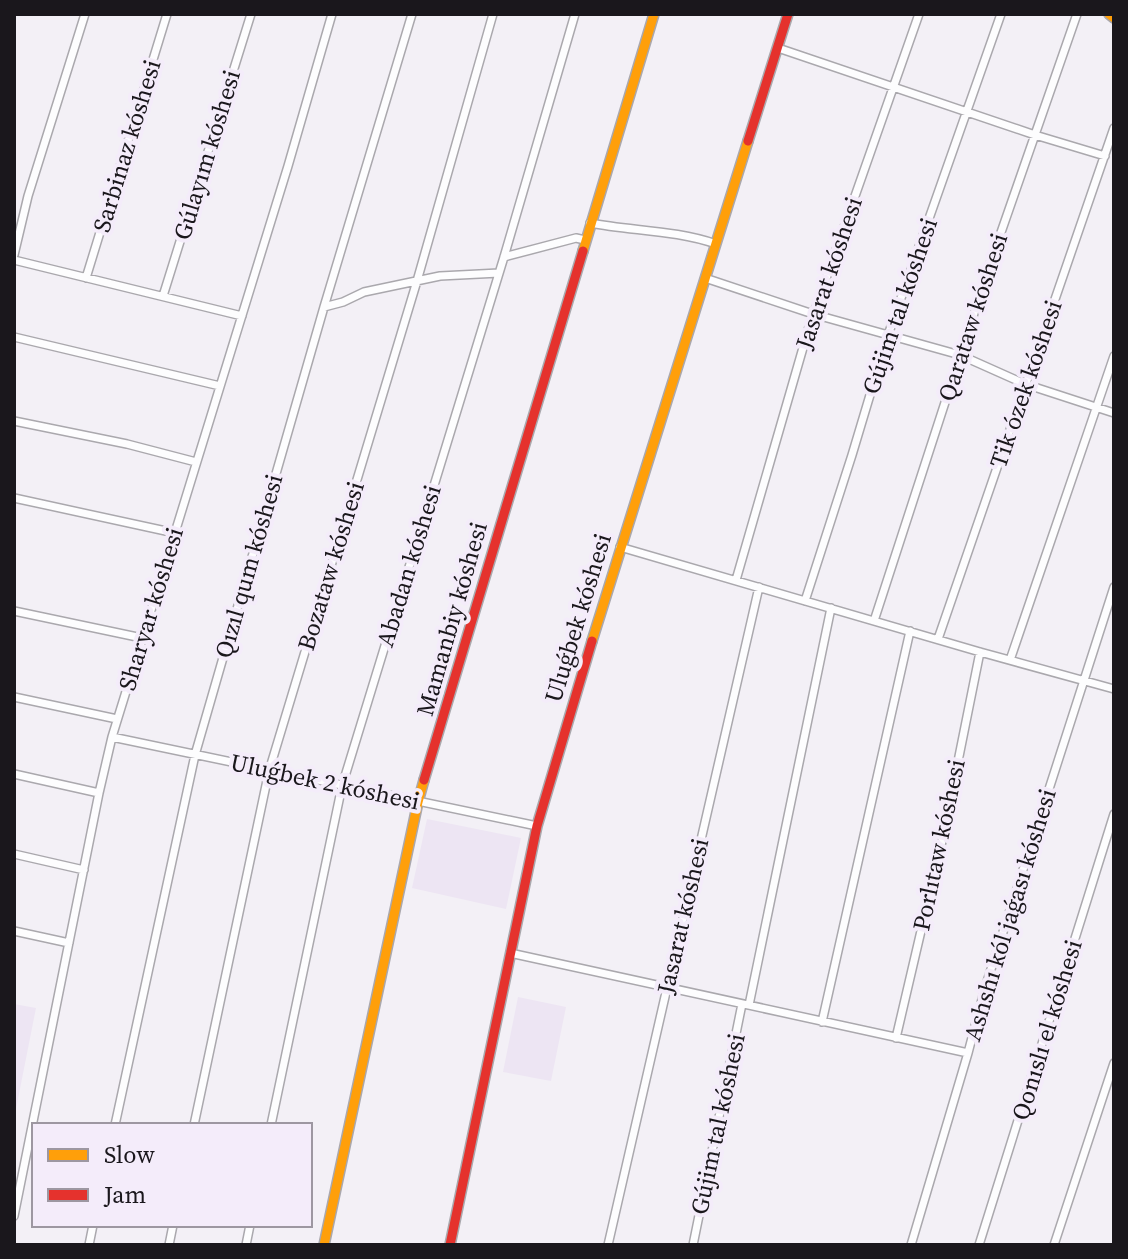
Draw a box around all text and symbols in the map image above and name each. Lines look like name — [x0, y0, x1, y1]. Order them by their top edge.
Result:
street label: Sarbinaz kóshesi — [85, 56, 168, 236]
street label: Gúlayım kóshesi — [165, 66, 248, 244]
street label: Jasarat kóshesi — [787, 192, 870, 354]
street label: Gújim tal kóshesi — [854, 213, 945, 398]
street label: Qarataw kóshesi — [930, 229, 1015, 405]
street label: Tik ózek kóshesi — [981, 296, 1070, 472]
street label: Qızıl qum kóshesi — [207, 470, 291, 662]
street label: Bozataw kóshesi — [289, 477, 372, 654]
street label: Abadan kóshesi — [368, 481, 449, 651]
street label: Mamanbiy kóshesi — [408, 518, 495, 720]
street label: Sharyar kóshesi — [110, 523, 191, 694]
street label: Uluǵbek kóshesi — [536, 529, 619, 706]
street label: Uluǵbek 2 kóshesi — [227, 745, 423, 818]
street label: Porlıtaw kóshesi — [904, 756, 973, 934]
street label: Ashshı kól jaǵası kóshesi — [955, 785, 1064, 1045]
street label: Jasarat kóshesi — [648, 835, 716, 998]
street label: Qonıslı el kóshesi — [1003, 936, 1090, 1124]
street label: Gújim tal kóshesi — [682, 1030, 753, 1217]
legend — [32, 1123, 312, 1227]
text: Slow — [104, 1138, 155, 1171]
text: Jam — [103, 1178, 146, 1211]

